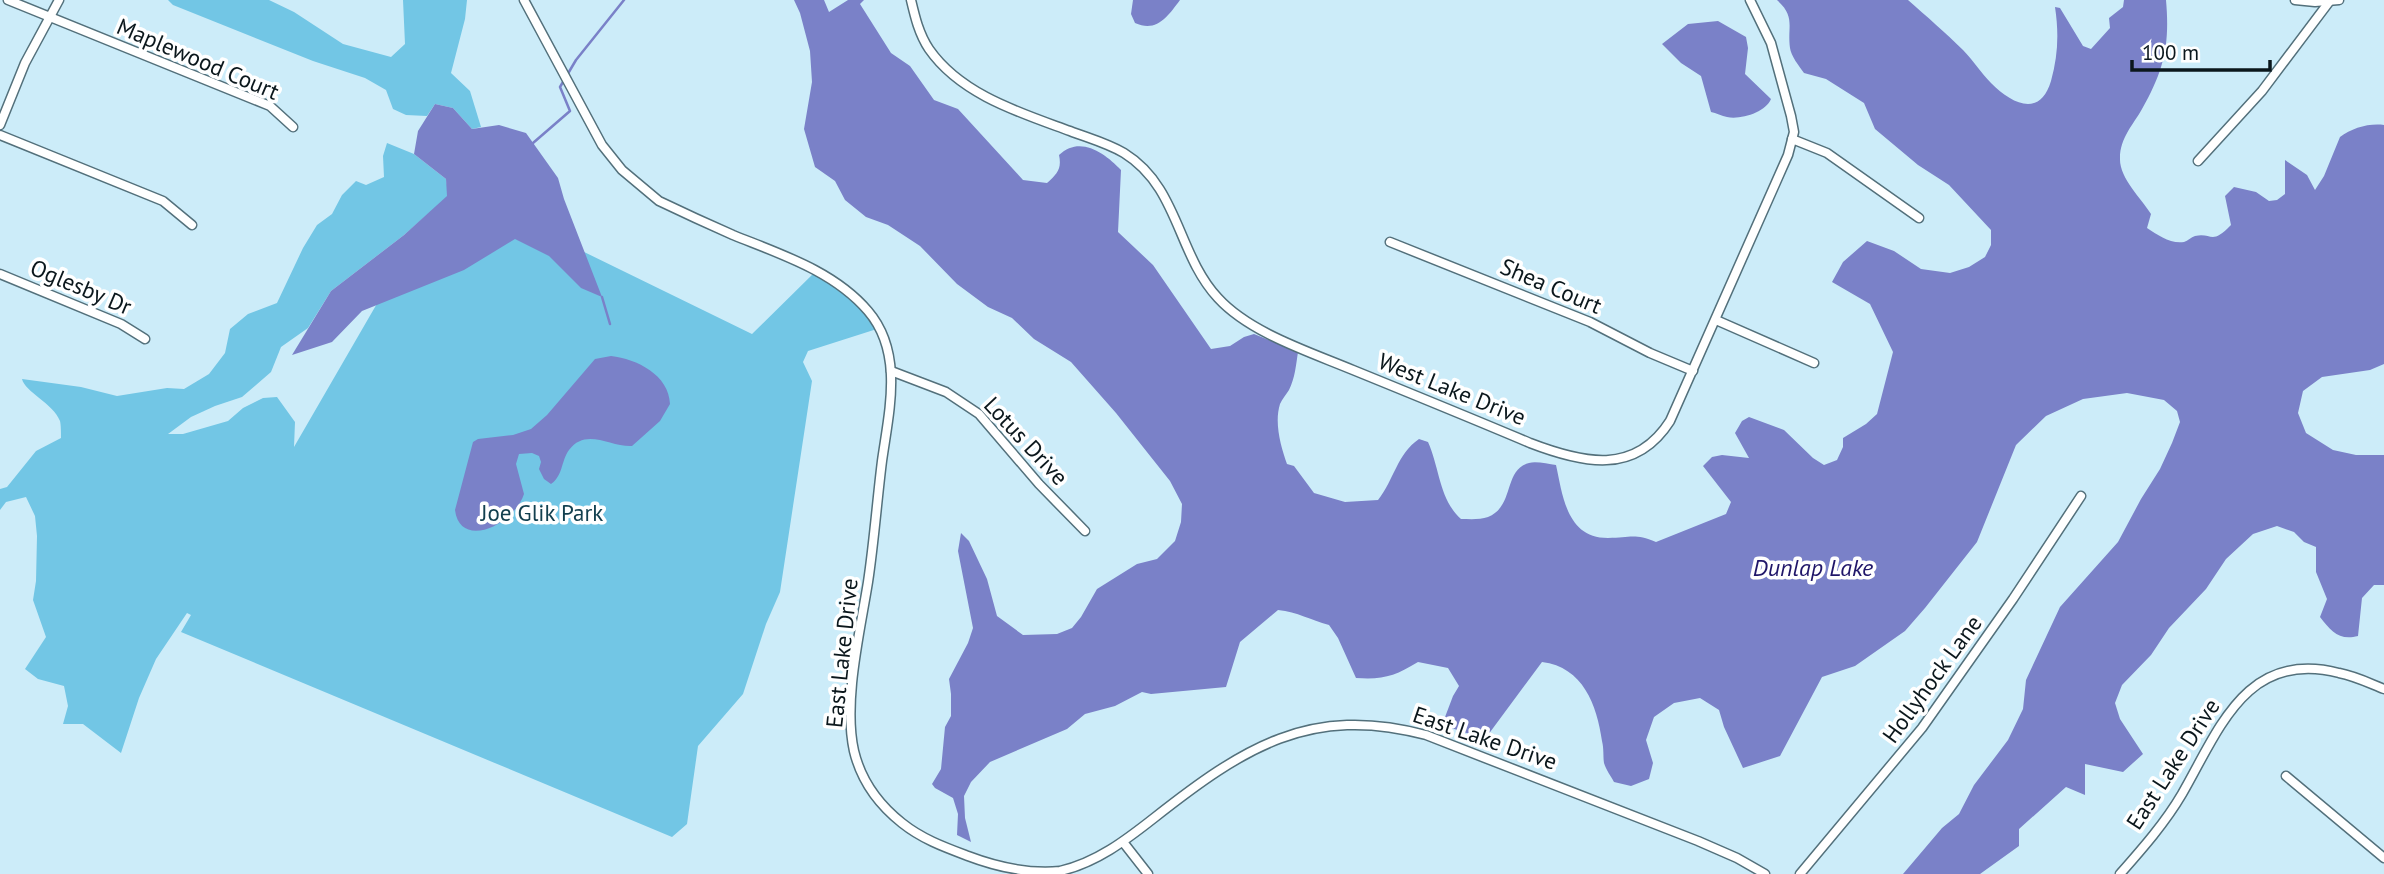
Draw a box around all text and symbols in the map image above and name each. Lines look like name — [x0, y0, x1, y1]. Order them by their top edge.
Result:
street label: Maplewood Court — [113, 11, 284, 106]
scale bar — [2132, 28, 2270, 72]
text: 100 m — [2142, 39, 2199, 66]
street label: Shea Court — [1496, 251, 1606, 320]
street label: Oglesby Dr — [26, 252, 136, 321]
street label: West Lake Drive — [1374, 346, 1530, 431]
street label: Lotus Drive — [978, 390, 1075, 491]
park label: Joe Glik Park — [480, 498, 603, 527]
water label: Dunlap Lake — [1753, 552, 1873, 583]
street label: East Lake Drive — [819, 577, 864, 729]
street label: Hollyhock Lane — [1876, 609, 1988, 748]
street label: East Lake Drive — [2119, 693, 2226, 835]
street label: East Lake Drive — [1409, 699, 1561, 776]

